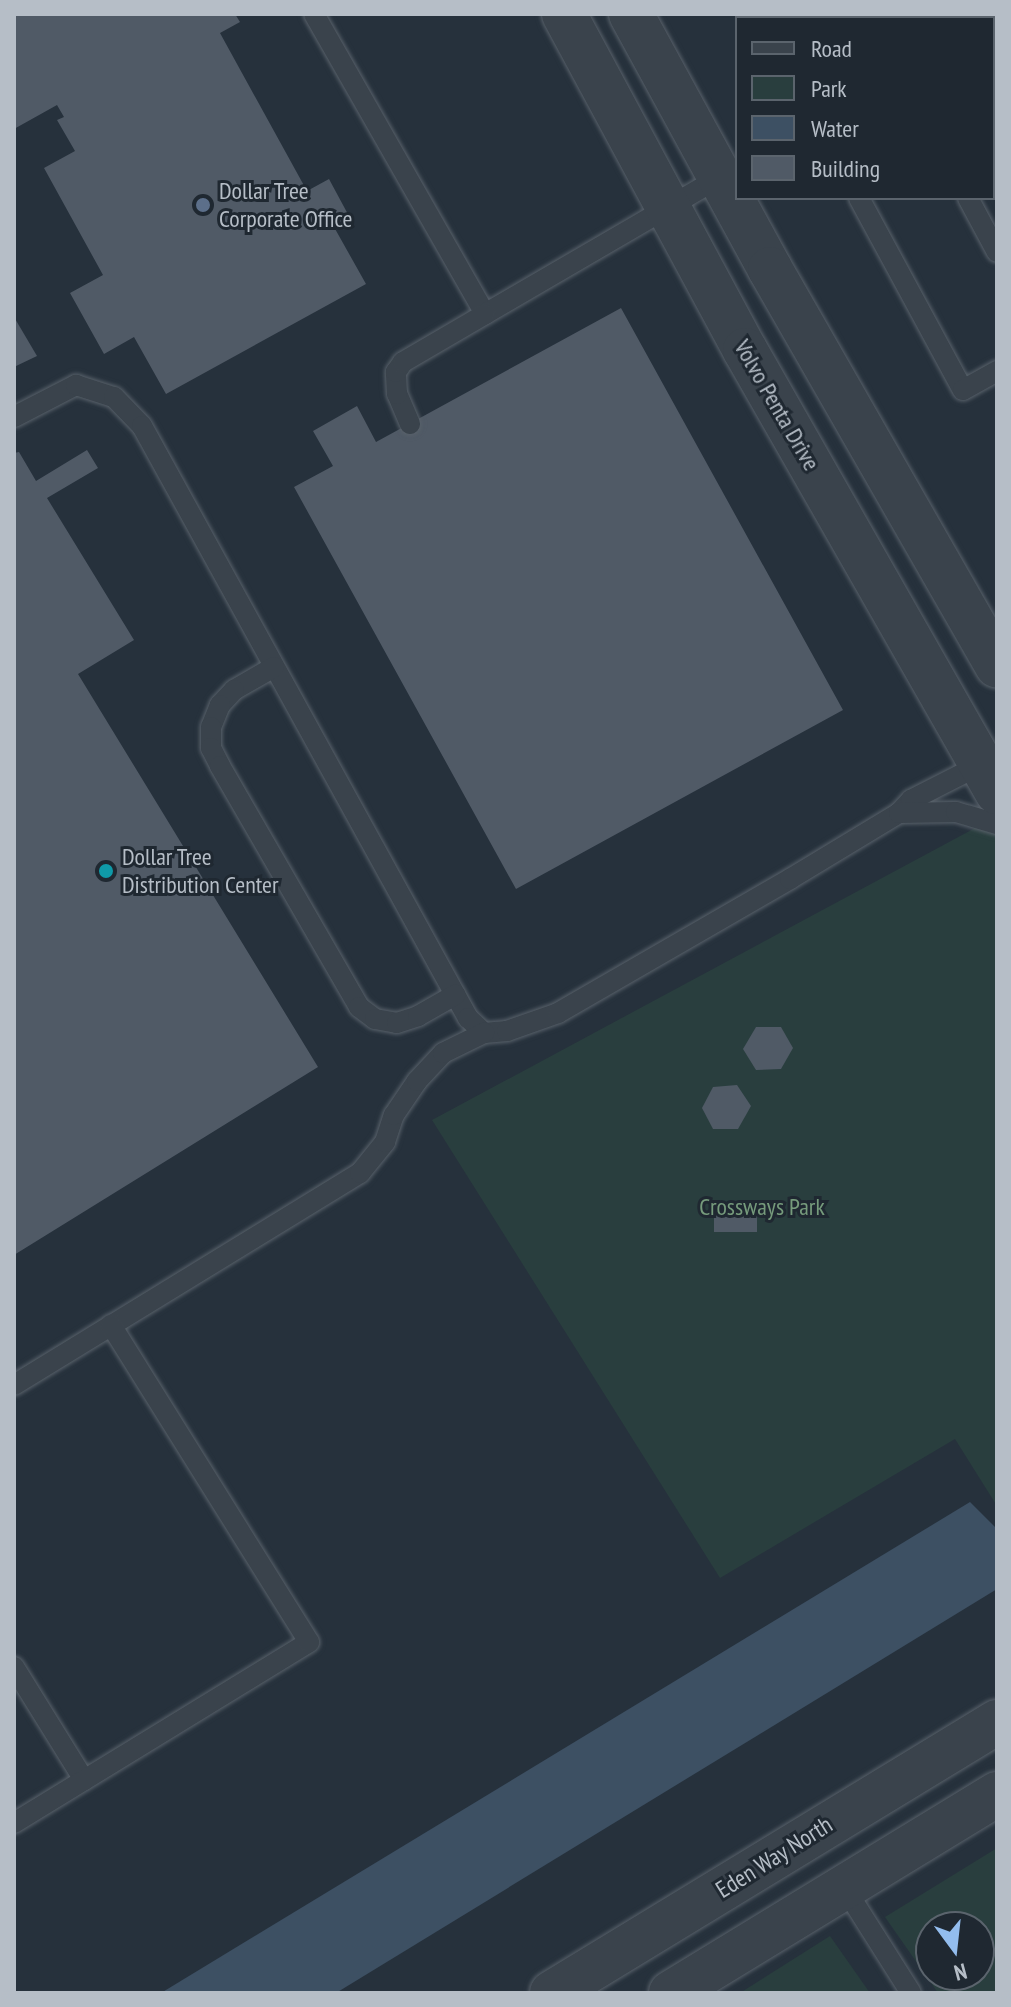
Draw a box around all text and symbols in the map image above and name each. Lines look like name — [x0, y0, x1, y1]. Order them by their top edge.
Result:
legend — [735, 16, 995, 200]
text: Road — [811, 33, 852, 64]
text: Park — [811, 73, 847, 104]
text: Water — [811, 113, 859, 144]
text: Building — [811, 153, 880, 184]
place label: Dollar Tree Corporate Office — [219, 177, 353, 233]
marker: Dollar Tree Corporate Office — [194, 196, 212, 214]
street label: Volvo Penta Drive — [728, 335, 826, 475]
place label: Dollar Tree Distribution Center — [122, 843, 279, 899]
marker: Dollar Tree Distribution Center — [97, 862, 115, 880]
park label: Crossways Park — [699, 1193, 825, 1221]
street label: Eden Way North — [710, 1810, 838, 1904]
north arrow — [915, 1911, 995, 1991]
text: N — [951, 1957, 970, 1987]

